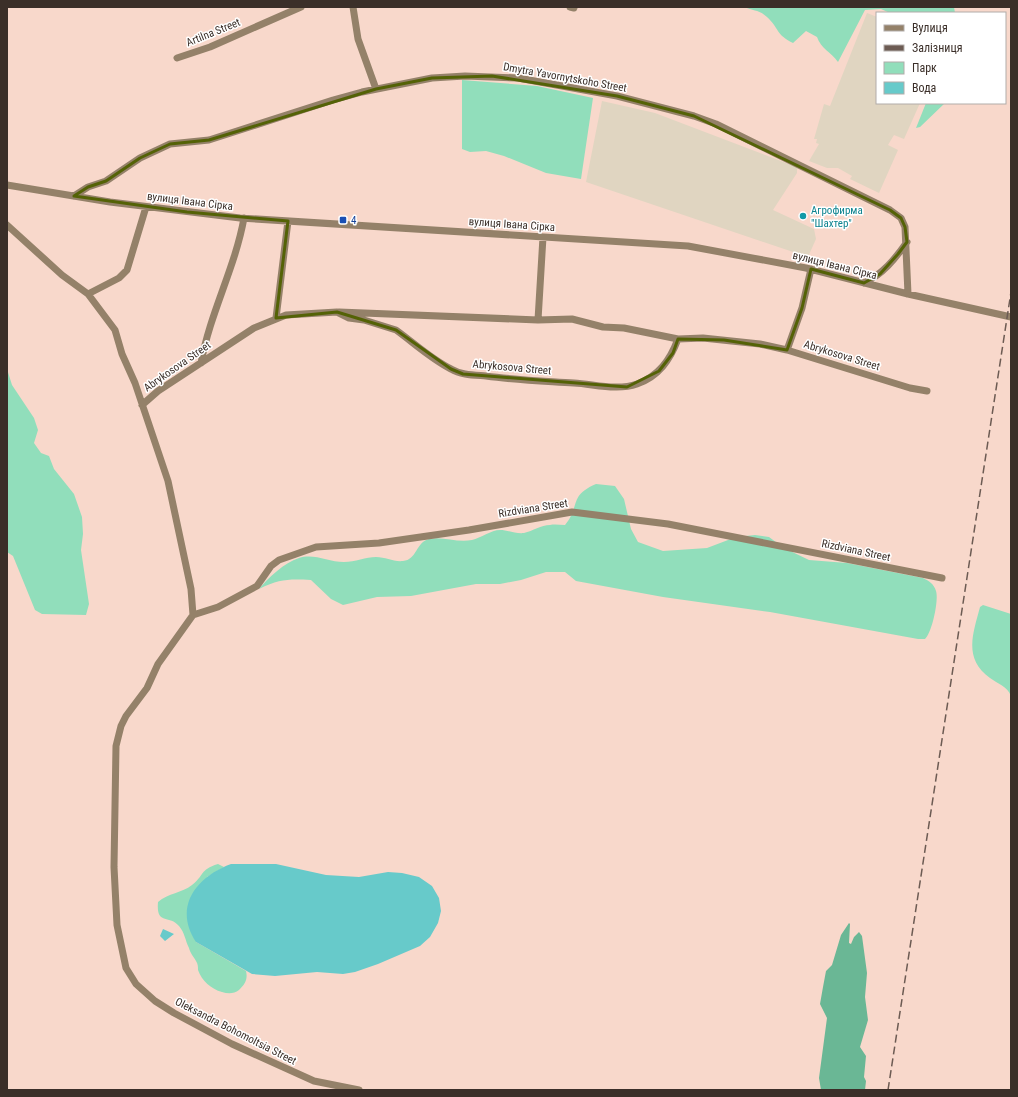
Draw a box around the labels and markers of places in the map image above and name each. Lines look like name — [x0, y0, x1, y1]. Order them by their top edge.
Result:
place label: Агрофирма "Шахтер" — [811, 204, 863, 230]
marker: Агрофирма "Шахтер" — [798, 211, 808, 221]
place label: 4 — [351, 214, 357, 227]
marker: 4 — [338, 215, 348, 225]

